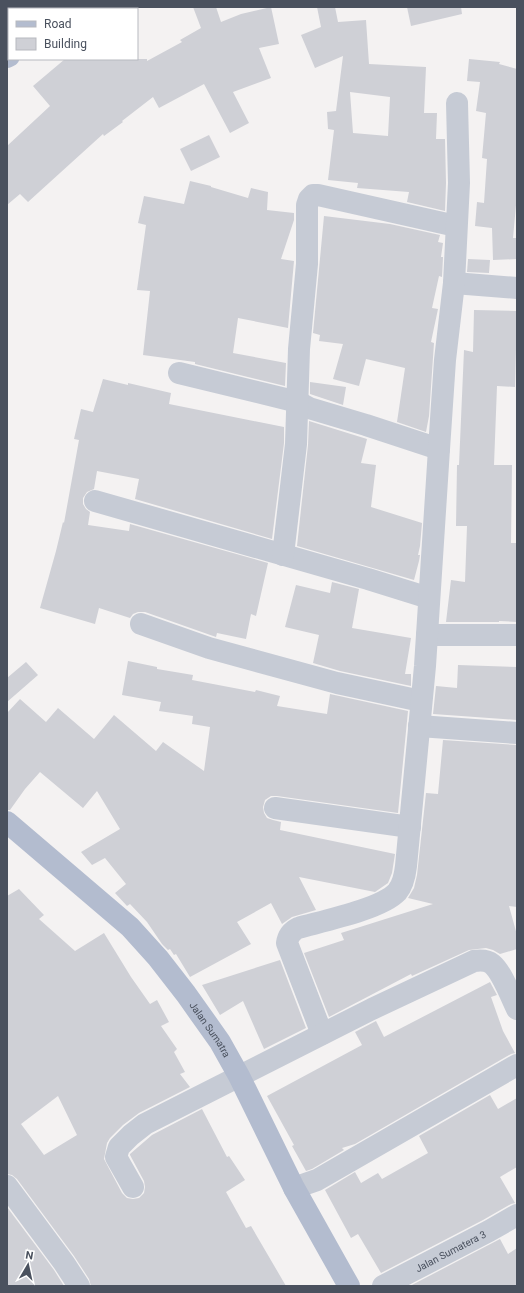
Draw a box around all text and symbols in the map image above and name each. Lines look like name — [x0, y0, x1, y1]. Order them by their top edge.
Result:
legend — [8, 8, 138, 60]
text: Road — [44, 17, 72, 31]
text: Building — [44, 37, 87, 51]
street label: Jalan Sumatra — [187, 1000, 232, 1059]
street label: Jalan Sumatera 3 — [414, 1229, 488, 1274]
north arrow — [8, 1245, 48, 1285]
text: N — [25, 1249, 35, 1263]

